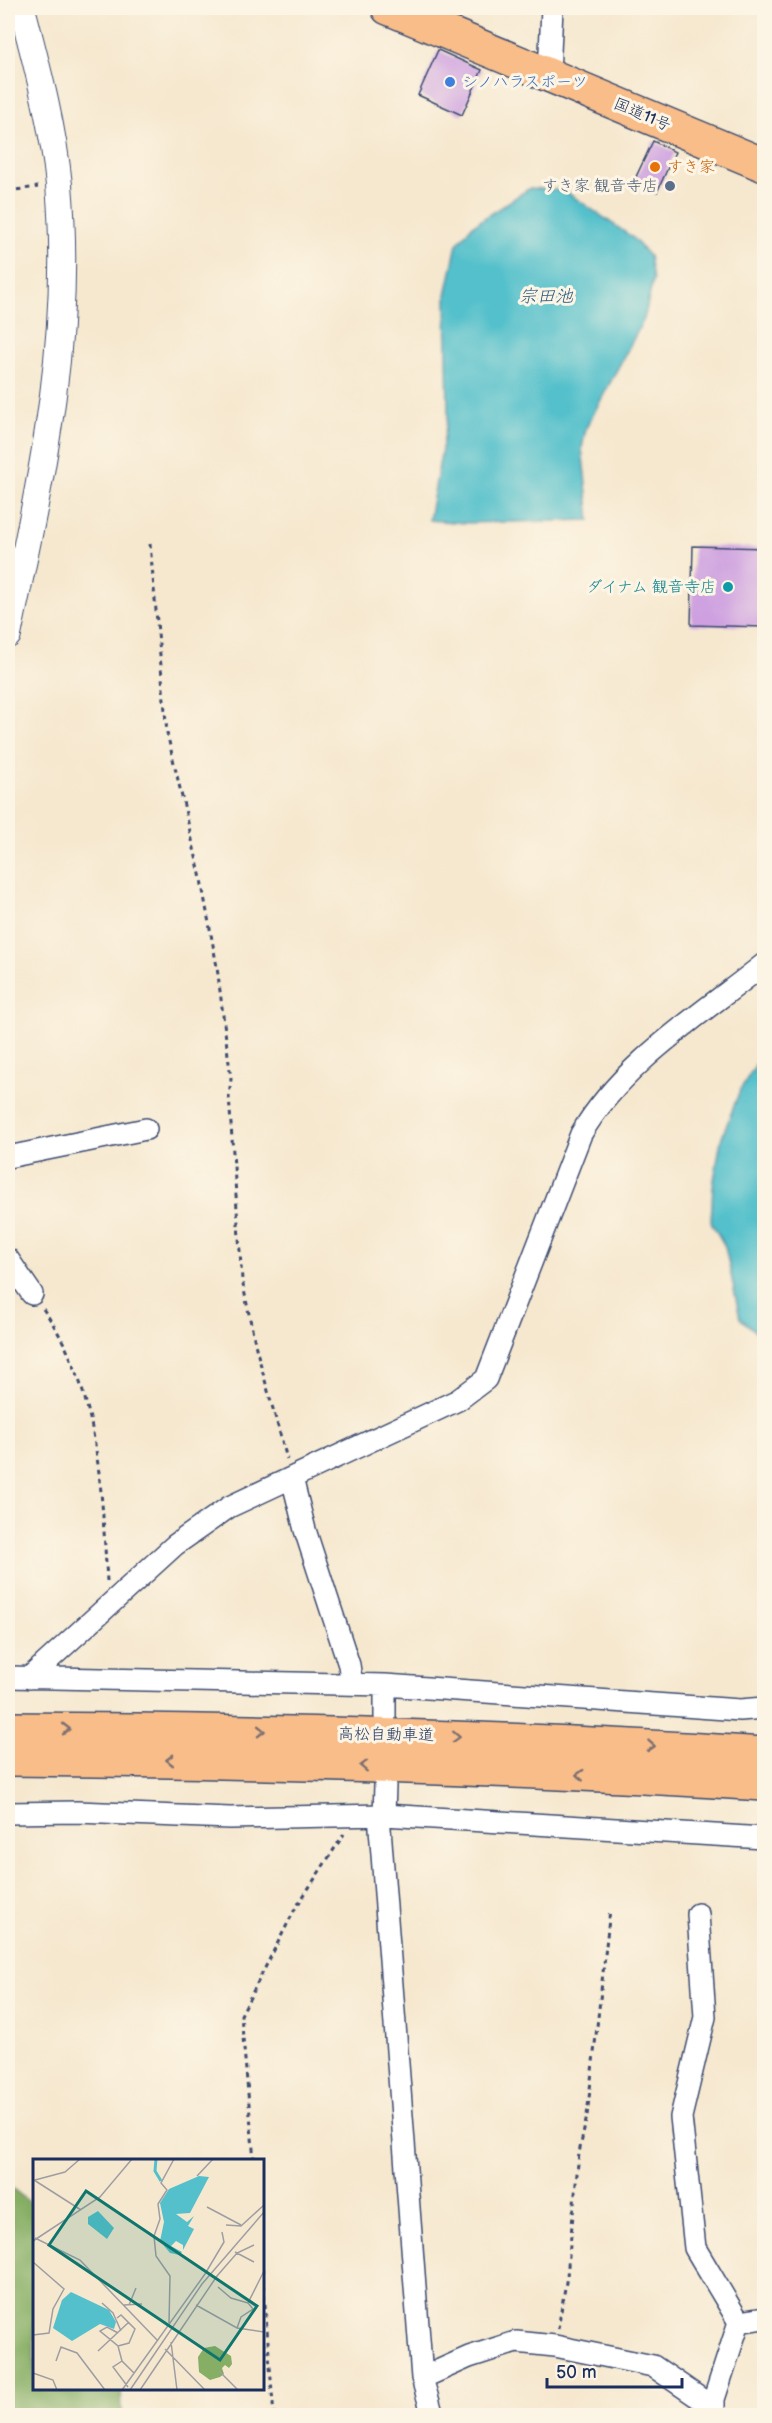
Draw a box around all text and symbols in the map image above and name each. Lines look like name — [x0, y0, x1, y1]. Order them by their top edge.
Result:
place label: シノハラスポーツ — [462, 73, 588, 92]
marker: シノハラスポーツ — [443, 75, 457, 89]
street label: 国道11号 — [610, 94, 674, 136]
place label: すき家 — [667, 158, 715, 177]
marker: すき家 — [648, 160, 662, 174]
place label: すき家 観音寺店 — [542, 177, 658, 196]
marker: すき家 観音寺店 — [663, 179, 677, 193]
water label: 宗田池 — [519, 286, 574, 307]
place label: ダイナム 観音寺店 — [587, 578, 716, 597]
marker: ダイナム 観音寺店 — [721, 580, 735, 594]
one-way arrow — [61, 1723, 70, 1735]
one-way arrow — [256, 1725, 265, 1738]
street label: 高松自動車道 — [338, 1725, 434, 1745]
one-way arrow — [451, 1730, 460, 1743]
one-way arrow — [646, 1740, 655, 1753]
one-way arrow — [165, 1754, 174, 1767]
one-way arrow — [360, 1760, 369, 1772]
one-way arrow — [576, 1768, 585, 1781]
inset map — [33, 2159, 264, 2390]
scale bar — [547, 2351, 682, 2389]
text: 50 m — [556, 2362, 597, 2383]

